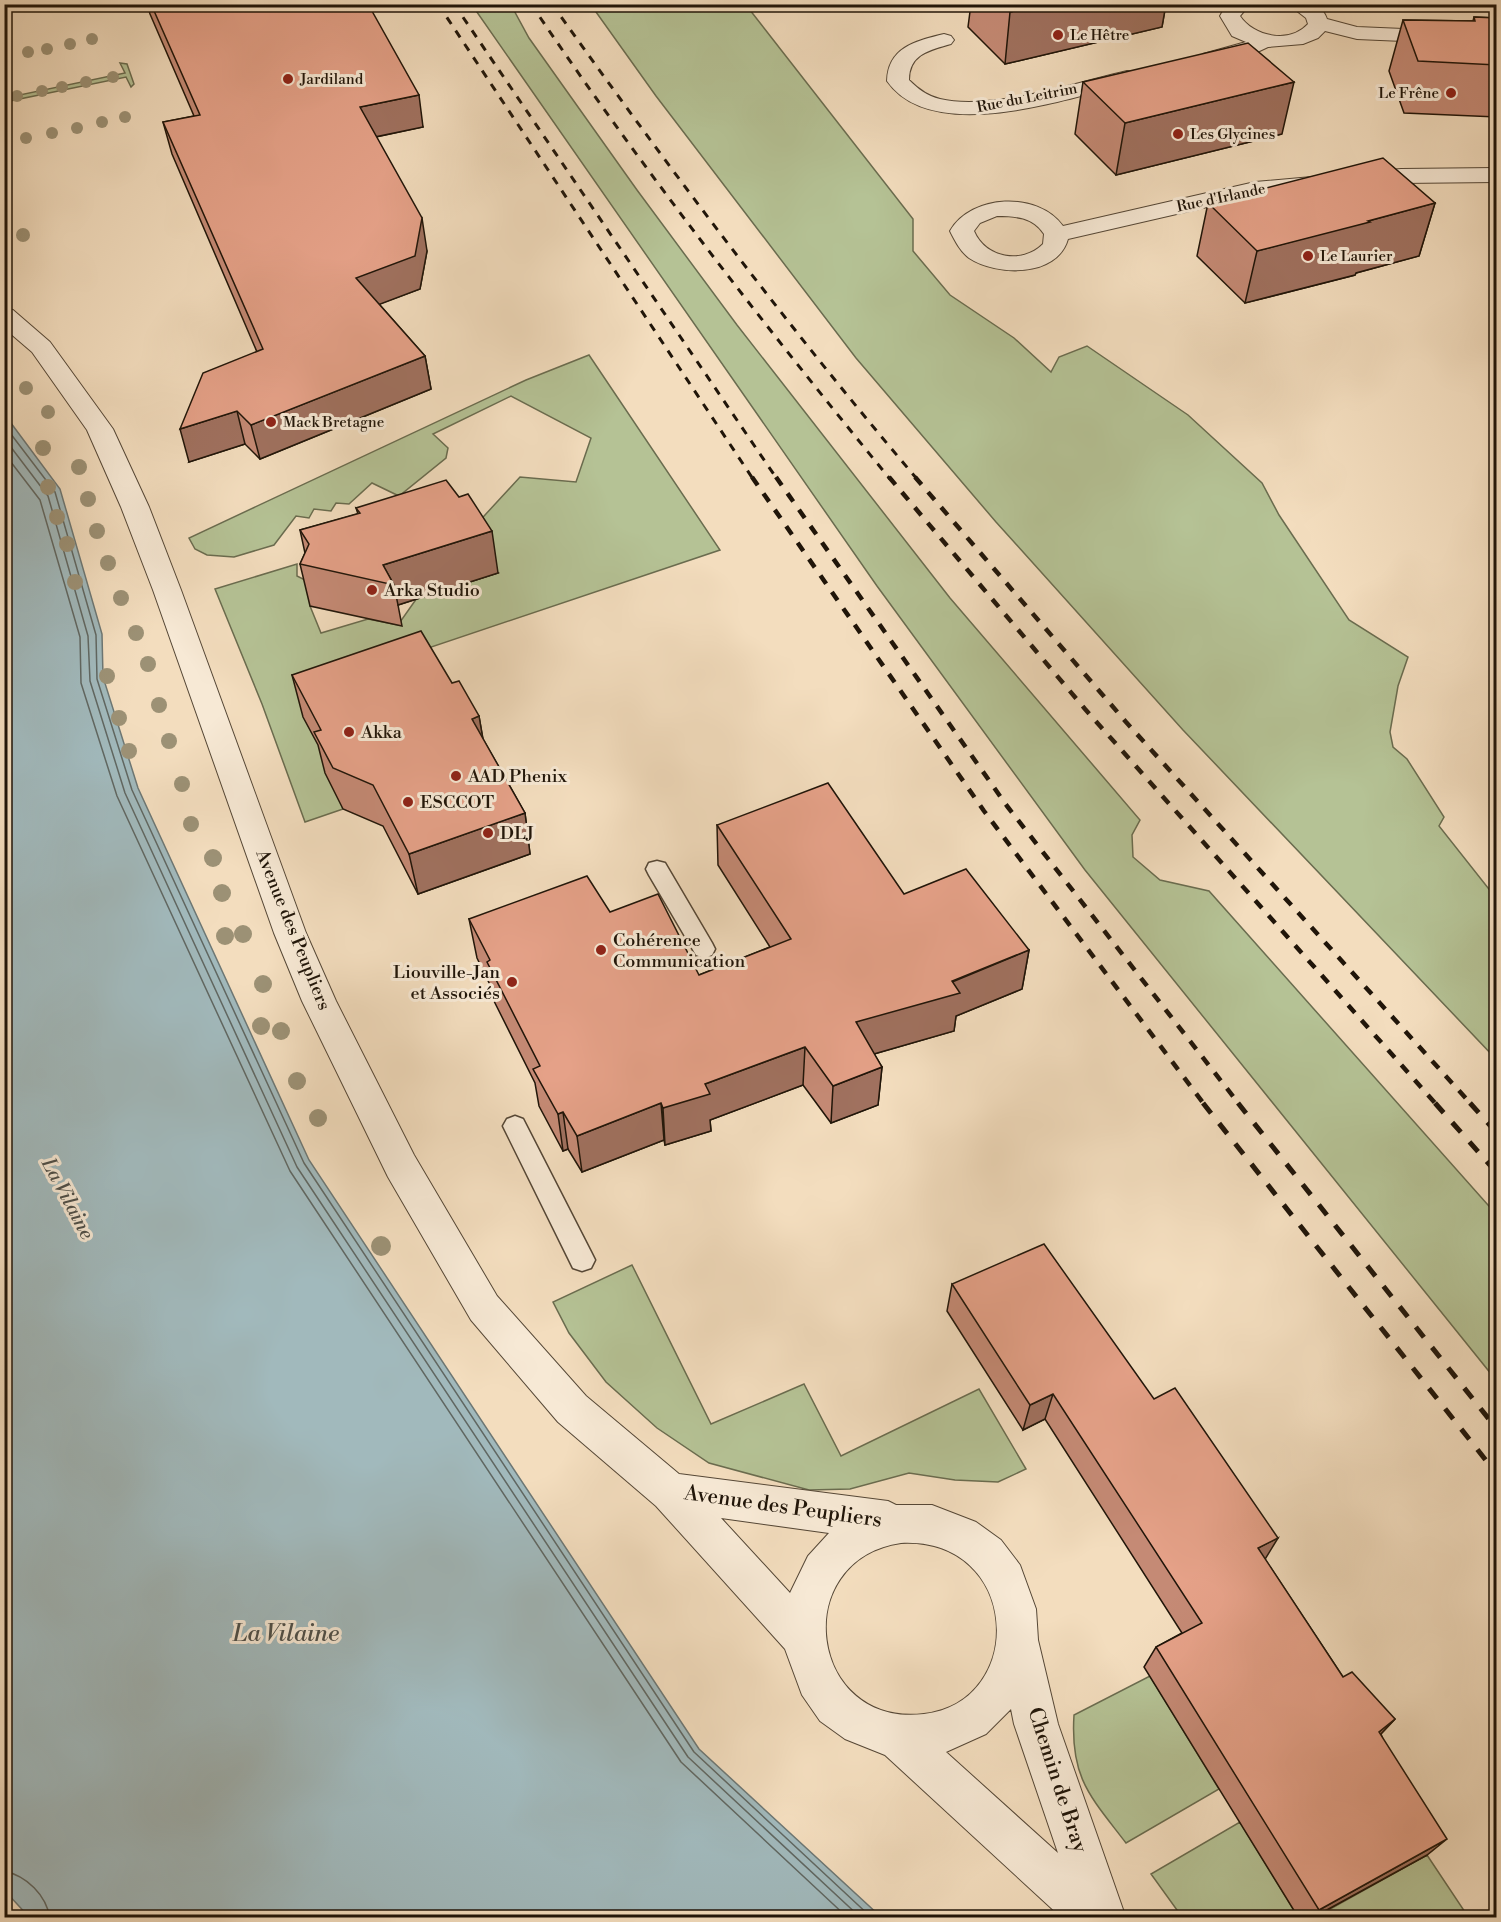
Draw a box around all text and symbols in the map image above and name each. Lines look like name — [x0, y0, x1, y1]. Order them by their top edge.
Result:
place label: Le Hêtre — [1070, 26, 1129, 45]
marker: Le Hêtre — [1051, 28, 1065, 42]
place label: Jardiland — [299, 70, 364, 89]
marker: Jardiland — [281, 72, 295, 86]
street label: Rue du Leitrim — [975, 79, 1079, 117]
place label: Le Frêne — [1378, 84, 1439, 103]
marker: Le Frêne — [1444, 86, 1458, 100]
place label: Les Glycines — [1190, 125, 1275, 144]
marker: Les Glycines — [1171, 127, 1185, 141]
street label: Rue d'Irlande — [1175, 179, 1267, 217]
place label: Le Laurier — [1320, 247, 1393, 266]
marker: Le Laurier — [1301, 249, 1315, 263]
place label: Mack Bretagne — [283, 413, 384, 432]
marker: Mack Bretagne — [264, 415, 278, 429]
place label: Arka Studio — [383, 579, 480, 602]
marker: Arka Studio — [365, 583, 379, 597]
place label: Akka — [360, 721, 403, 744]
marker: Akka — [342, 725, 356, 739]
place label: AAD Phenix — [467, 765, 568, 788]
marker: AAD Phenix — [449, 769, 463, 783]
place label: ESCCOT — [420, 791, 495, 814]
marker: ESCCOT — [401, 795, 415, 809]
place label: DLJ — [500, 822, 534, 845]
marker: DLJ — [481, 826, 495, 840]
street label: Avenue des Peupliers — [250, 846, 336, 1014]
place label: Cohérence Communication — [613, 929, 746, 973]
marker: Cohérence Communication — [594, 943, 608, 957]
place label: Liouville-Jan et Associés — [393, 961, 500, 1005]
marker: Liouville-Jan et Associés — [505, 975, 519, 989]
water label: La Vilaine — [35, 1153, 99, 1245]
street label: Avenue des Peupliers — [681, 1480, 884, 1534]
water label: La Vilaine — [232, 1619, 339, 1649]
street label: Chemin de Bray — [1021, 1704, 1093, 1857]

